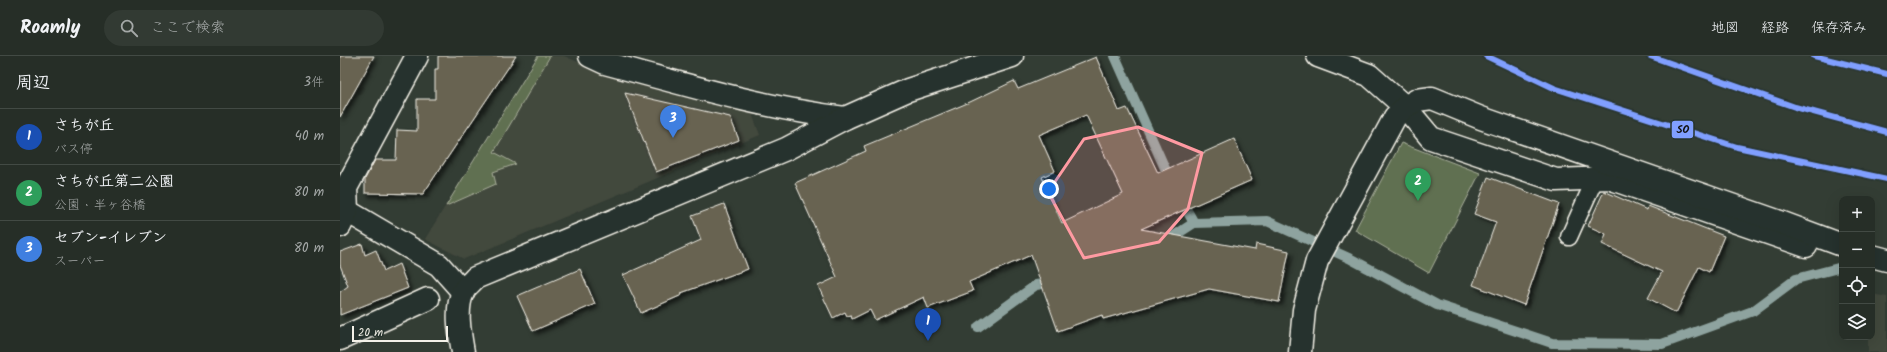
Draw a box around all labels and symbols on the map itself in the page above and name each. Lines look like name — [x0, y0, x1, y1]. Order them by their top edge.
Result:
pin: 3 — [660, 105, 686, 138]
line badge: SO — [1671, 120, 1694, 139]
text: SO — [1677, 121, 1690, 139]
pin: 2 — [1405, 168, 1431, 201]
your location — [1039, 179, 1059, 199]
pin: 1 — [915, 308, 941, 341]
scale bar — [352, 324, 448, 343]

